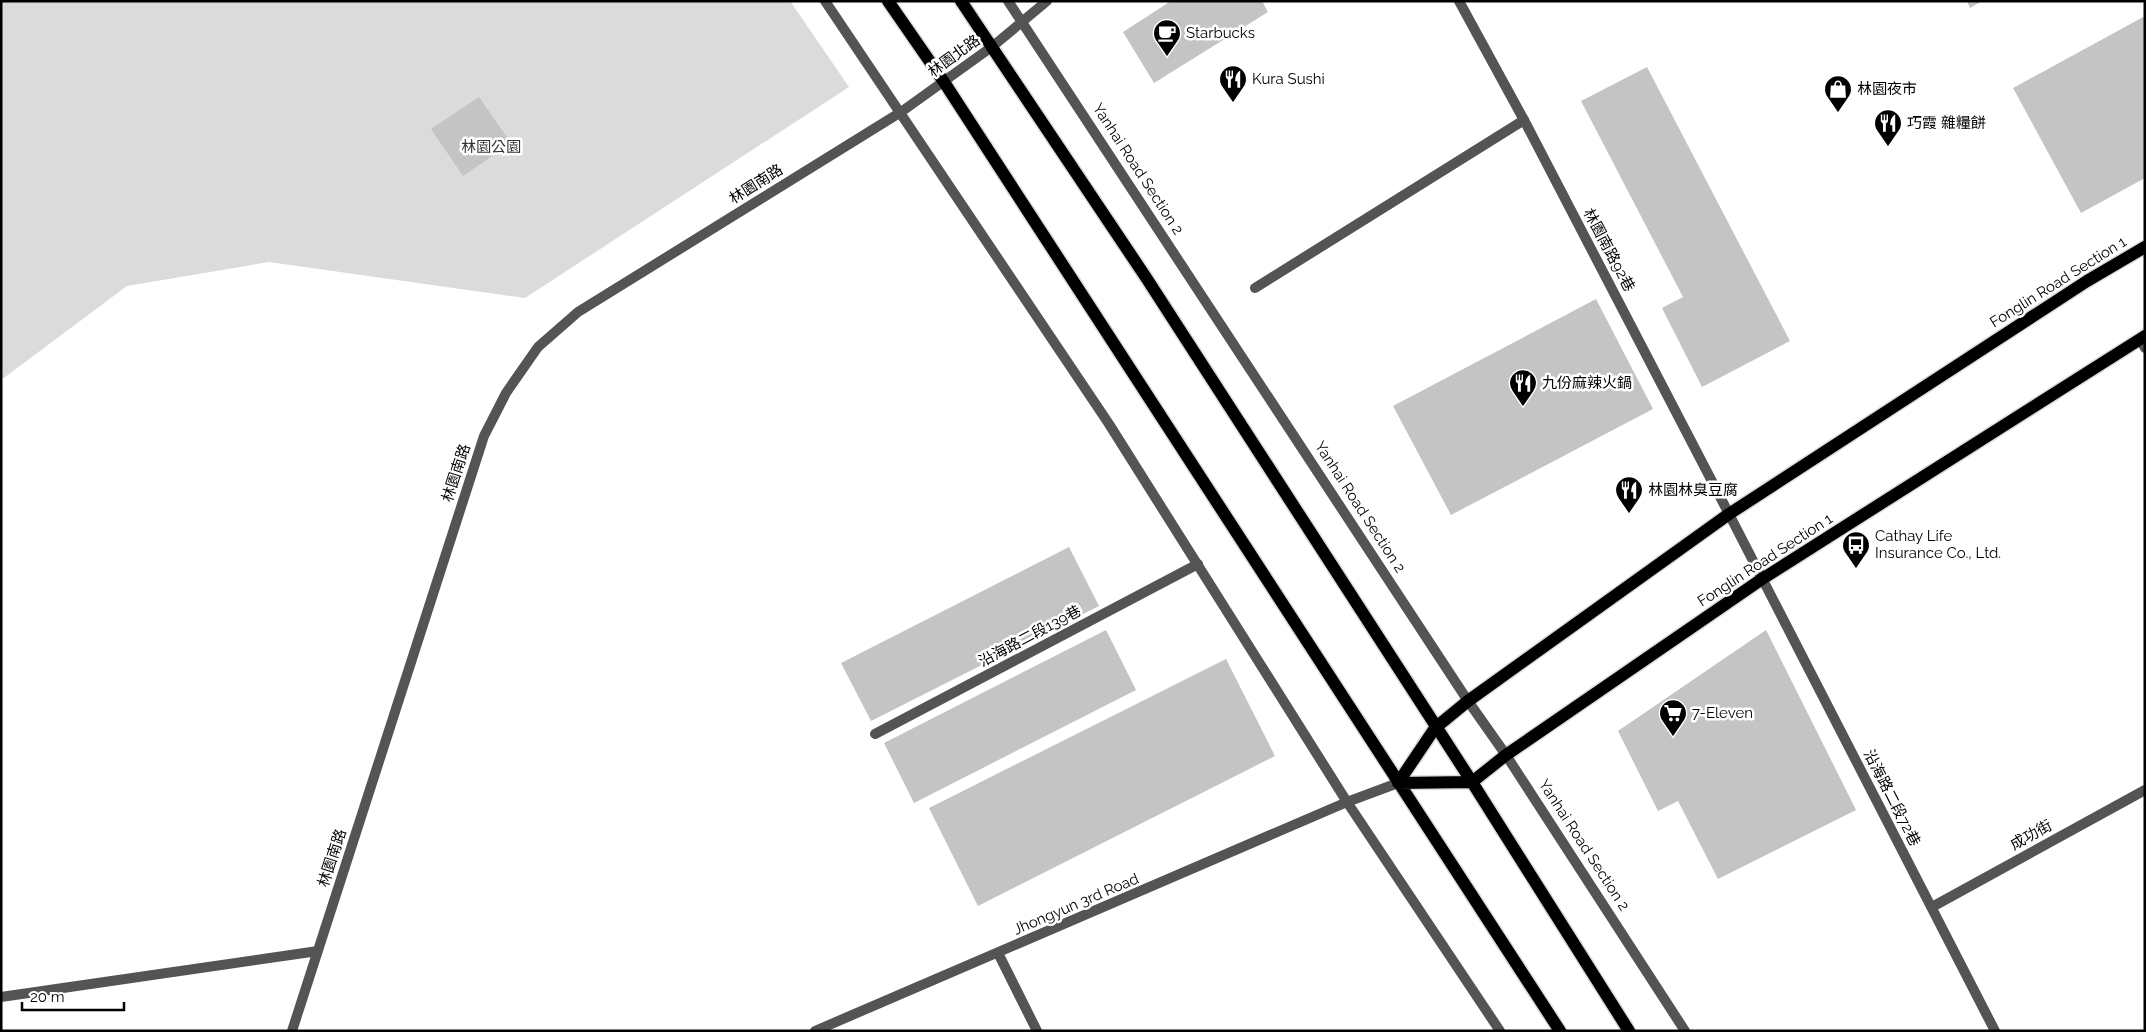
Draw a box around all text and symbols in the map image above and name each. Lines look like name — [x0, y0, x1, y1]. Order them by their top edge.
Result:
cafe icon: Starbucks — [1152, 18, 1182, 57]
place label: Starbucks — [1186, 24, 1255, 42]
street label: 林園北路 — [924, 31, 984, 81]
restaurant icon: Kura Sushi — [1218, 64, 1248, 103]
place label: Kura Sushi — [1252, 70, 1325, 88]
shop icon: 林園夜市 — [1823, 74, 1853, 113]
place label: 林園夜市 — [1857, 80, 1917, 98]
street label: Yanhai Road Section 2 — [1089, 100, 1187, 238]
restaurant icon: 巧霞 雜糧餅 — [1873, 108, 1903, 147]
place label: 巧霞 雜糧餅 — [1907, 114, 1986, 132]
park label: 林園公園 — [461, 138, 521, 156]
street label: 林園南路 — [726, 160, 786, 208]
street label: 林園南路92巷 — [1580, 205, 1638, 295]
street label: Fonglin Road Section 1 — [1986, 232, 2130, 331]
restaurant icon: 九份麻辣火鍋 — [1508, 368, 1538, 407]
place label: 九份麻辣火鍋 — [1542, 374, 1632, 392]
street label: Yanhai Road Section 2 — [1311, 438, 1409, 576]
street label: 林園南路 — [438, 442, 474, 504]
restaurant icon: 林園林臭豆腐 — [1614, 475, 1644, 514]
place label: 林園林臭豆腐 — [1648, 481, 1738, 499]
street label: Fonglin Road Section 1 — [1694, 509, 1836, 610]
place label: Cathay Life Insurance Co., Ltd. — [1875, 527, 2001, 562]
bus stop icon: Cathay Life Insurance Co., Ltd. — [1841, 530, 1871, 569]
street label: 沿海路二段139巷 — [976, 601, 1084, 671]
supermarket icon: 7-Eleven — [1658, 698, 1688, 737]
place label: 7-Eleven — [1692, 704, 1753, 722]
street label: 沿海路二段72巷 — [1860, 747, 1924, 849]
street label: Yanhai Road Section 2 — [1535, 776, 1633, 914]
street label: 成功街 — [2007, 816, 2055, 854]
street label: 林園南路 — [314, 827, 350, 889]
street label: Jhongyun 3rd Road — [1010, 869, 1142, 939]
scale bar — [22, 980, 125, 1012]
text: 20 m — [30, 988, 65, 1006]

